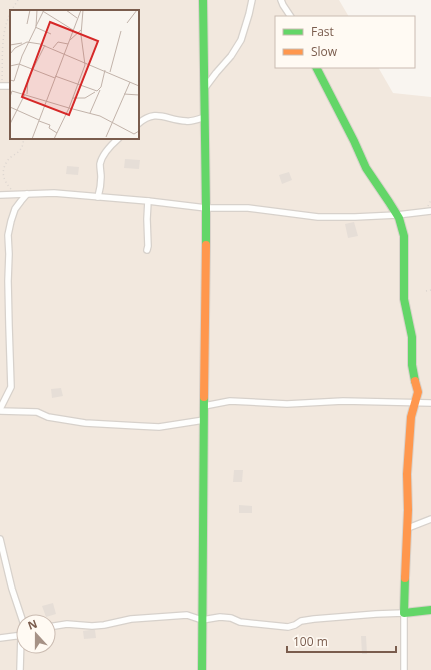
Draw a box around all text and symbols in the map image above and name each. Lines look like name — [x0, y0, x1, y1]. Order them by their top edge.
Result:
inset map — [10, 10, 139, 139]
legend — [275, 16, 415, 68]
text: Fast — [311, 23, 334, 40]
text: Slow — [311, 43, 338, 60]
north arrow — [16, 614, 56, 654]
text: N — [25, 616, 39, 633]
scale bar — [287, 628, 396, 654]
text: 100 m — [293, 633, 328, 650]

